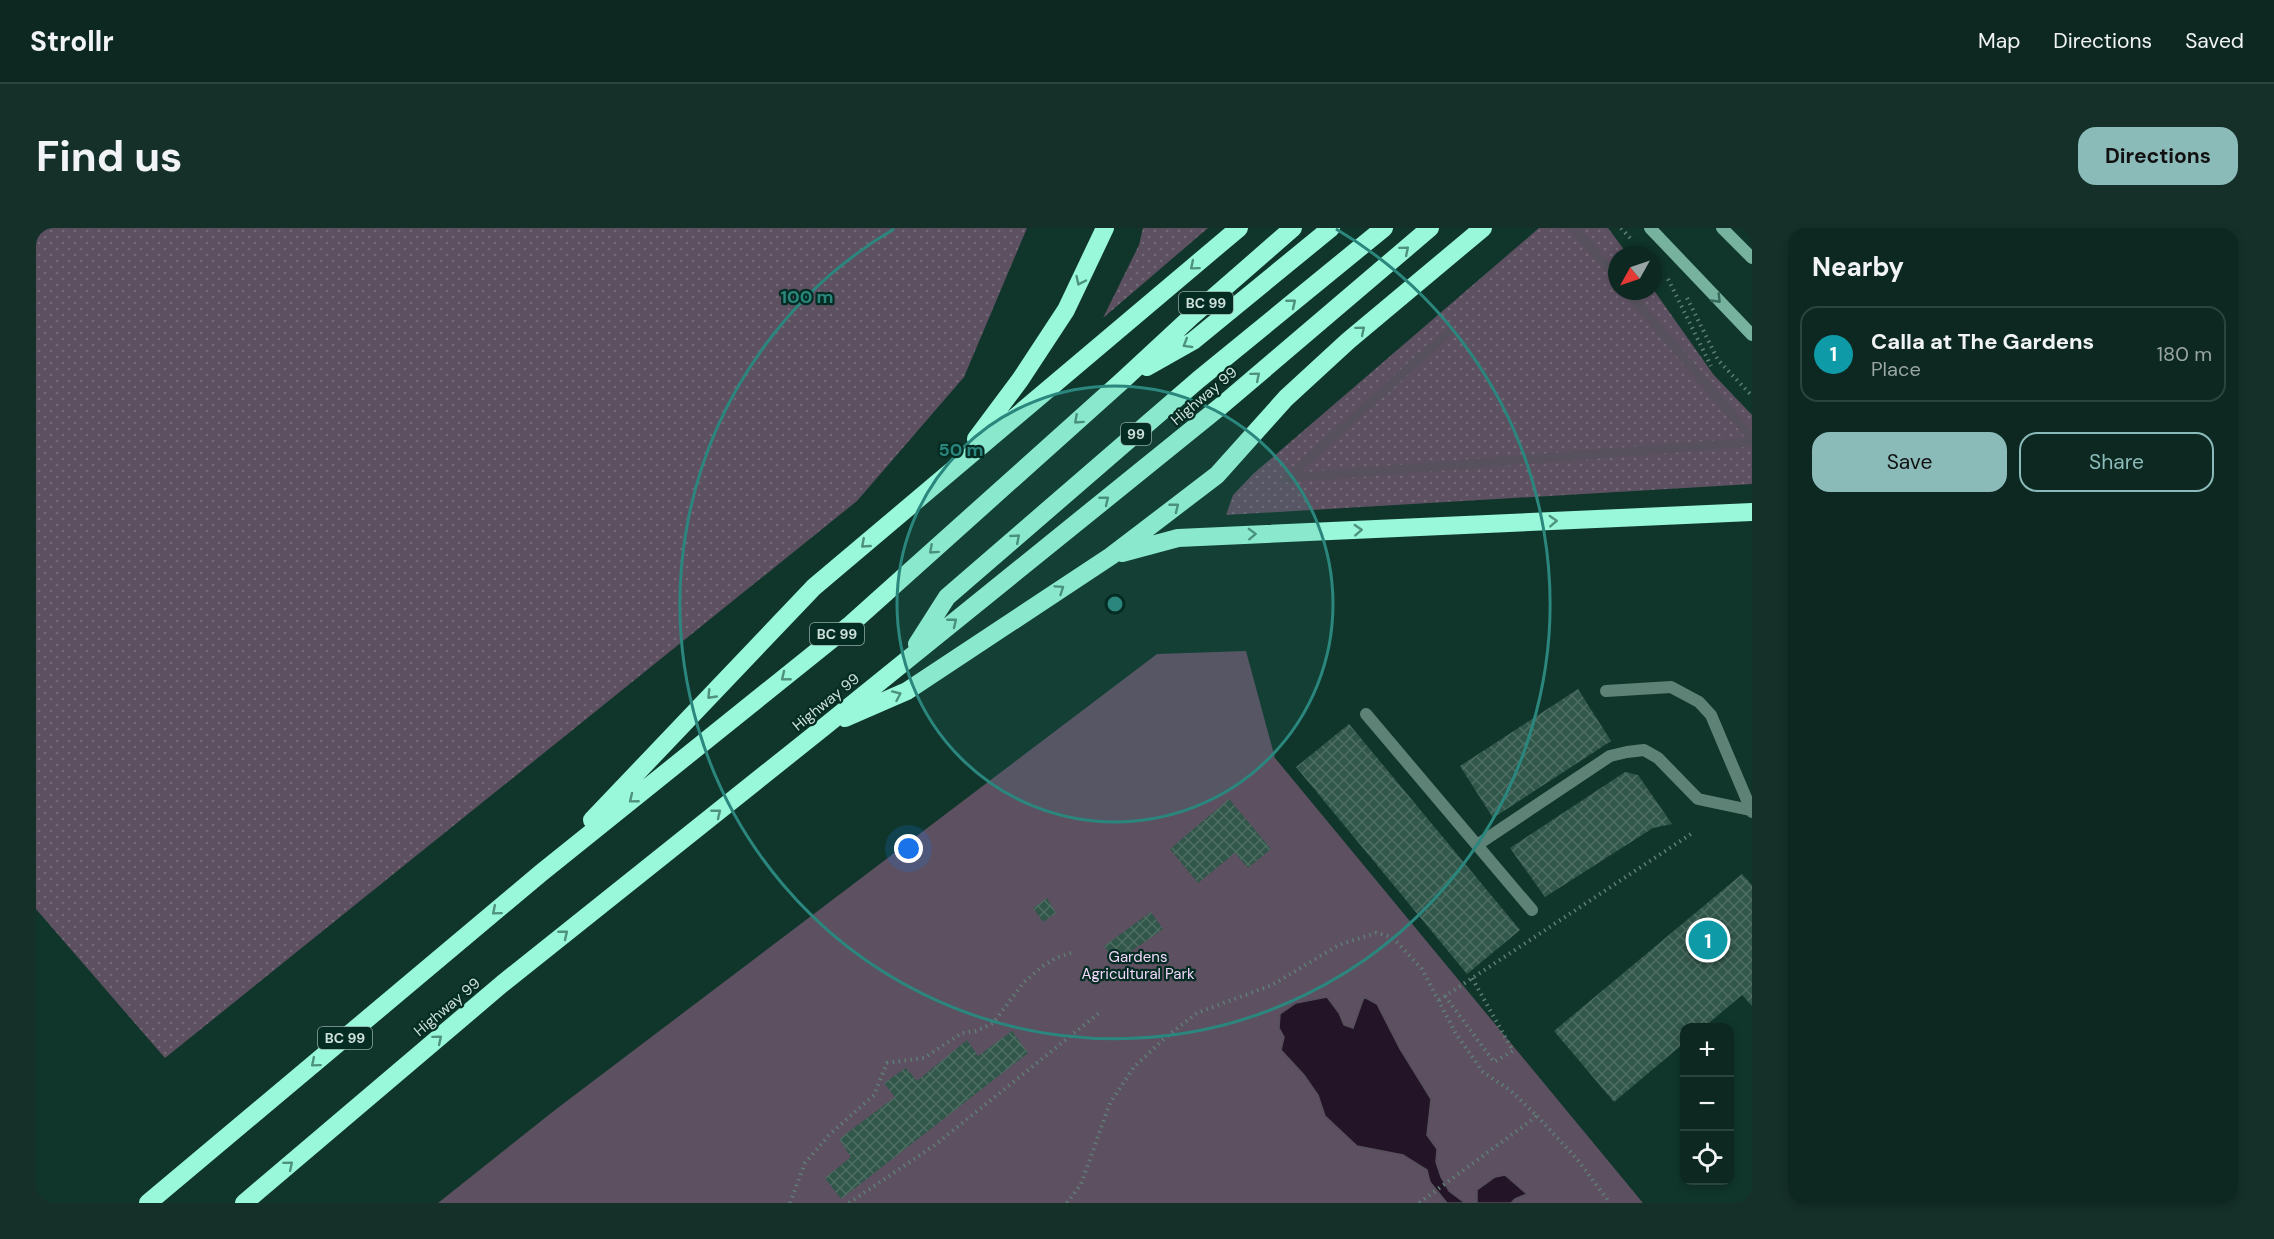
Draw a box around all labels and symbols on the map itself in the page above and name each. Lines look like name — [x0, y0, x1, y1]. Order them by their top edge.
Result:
one-way arrow — [1398, 246, 1409, 257]
north arrow — [1608, 246, 1662, 300]
one-way arrow — [1190, 258, 1201, 269]
one-way arrow — [1076, 274, 1088, 285]
text: 100 m — [780, 285, 834, 309]
road number: BC 99 — [1179, 292, 1233, 314]
one-way arrow — [1710, 292, 1721, 303]
one-way arrow — [1286, 299, 1297, 310]
one-way arrow — [1354, 326, 1365, 337]
one-way arrow — [1183, 336, 1193, 348]
street label: Highway 99 — [1167, 362, 1241, 430]
one-way arrow — [1249, 373, 1260, 384]
one-way arrow — [1074, 413, 1085, 424]
road number: 99 — [1121, 423, 1151, 445]
text: 50 m — [938, 438, 984, 462]
one-way arrow — [1099, 496, 1110, 507]
one-way arrow — [1168, 504, 1179, 515]
one-way arrow — [1549, 514, 1558, 527]
one-way arrow — [1354, 523, 1363, 536]
one-way arrow — [1247, 528, 1256, 541]
one-way arrow — [1009, 534, 1020, 545]
one-way arrow — [861, 537, 872, 548]
one-way arrow — [929, 543, 940, 554]
one-way arrow — [1054, 586, 1065, 597]
centre of rings — [1105, 594, 1125, 614]
one-way arrow — [947, 618, 958, 629]
road number: BC 99 — [810, 623, 864, 645]
one-way arrow — [780, 669, 791, 680]
street label: Highway 99 — [788, 669, 864, 735]
one-way arrow — [707, 689, 718, 699]
one-way arrow — [891, 691, 902, 703]
one-way arrow — [629, 792, 640, 803]
one-way arrow — [710, 809, 721, 820]
your location — [894, 834, 923, 863]
one-way arrow — [492, 904, 503, 915]
pin: 1 — [1688, 918, 1728, 962]
one-way arrow — [558, 931, 569, 942]
park label: Gardens Agricultural Park — [1081, 947, 1195, 984]
street label: Highway 99 — [410, 973, 484, 1041]
road number: BC 99 — [318, 1027, 372, 1049]
one-way arrow — [431, 1035, 442, 1046]
one-way arrow — [311, 1056, 322, 1067]
one-way arrow — [282, 1161, 293, 1172]

